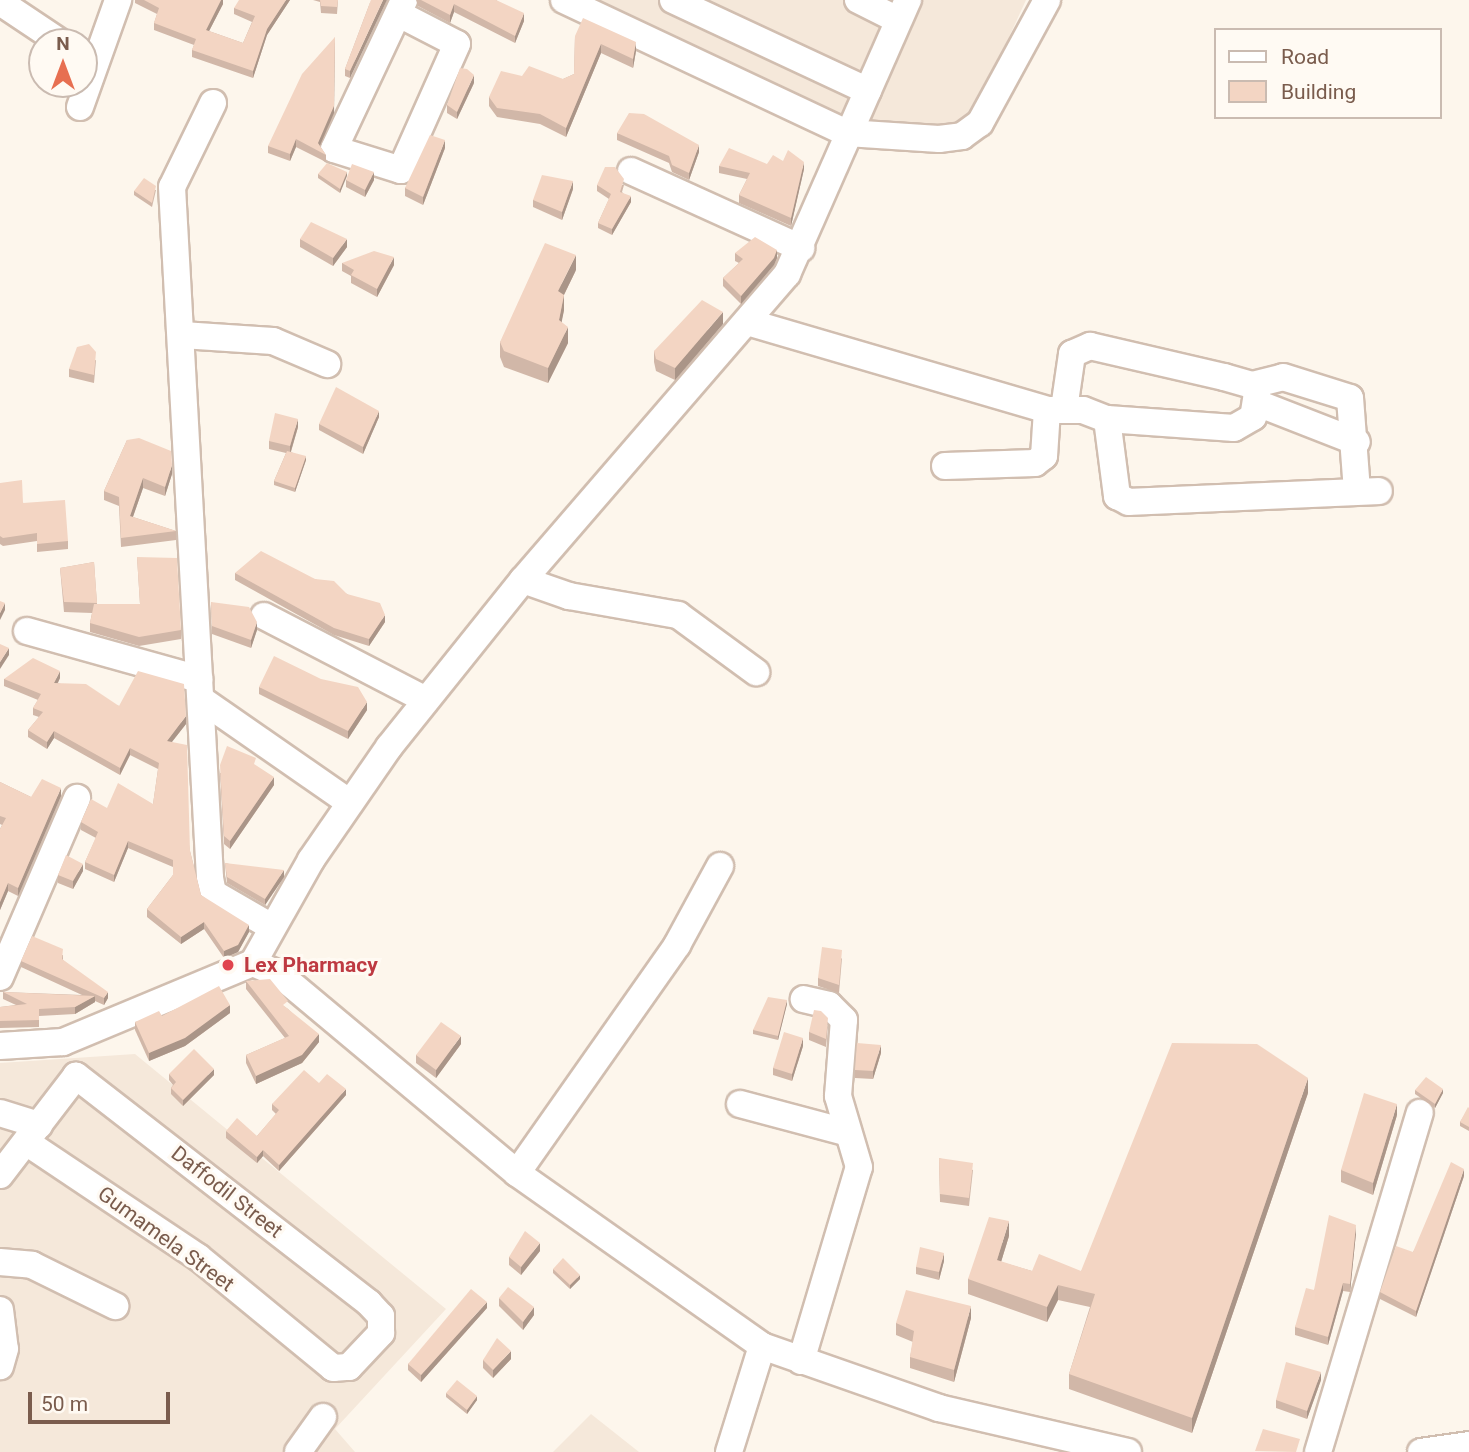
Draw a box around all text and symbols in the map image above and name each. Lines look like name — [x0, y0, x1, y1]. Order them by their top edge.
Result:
north arrow — [28, 28, 98, 98]
legend — [1214, 28, 1441, 119]
text: N — [56, 32, 70, 55]
text: Road — [1281, 45, 1329, 69]
text: Building — [1281, 80, 1356, 104]
place label: Lex Pharmacy — [244, 952, 378, 978]
marker: Lex Pharmacy — [218, 955, 238, 975]
street label: Daffodil Street — [166, 1141, 288, 1243]
street label: Gumamela Street — [93, 1181, 239, 1297]
scale bar — [32, 1378, 173, 1422]
text: 50 m — [41, 1392, 88, 1416]

